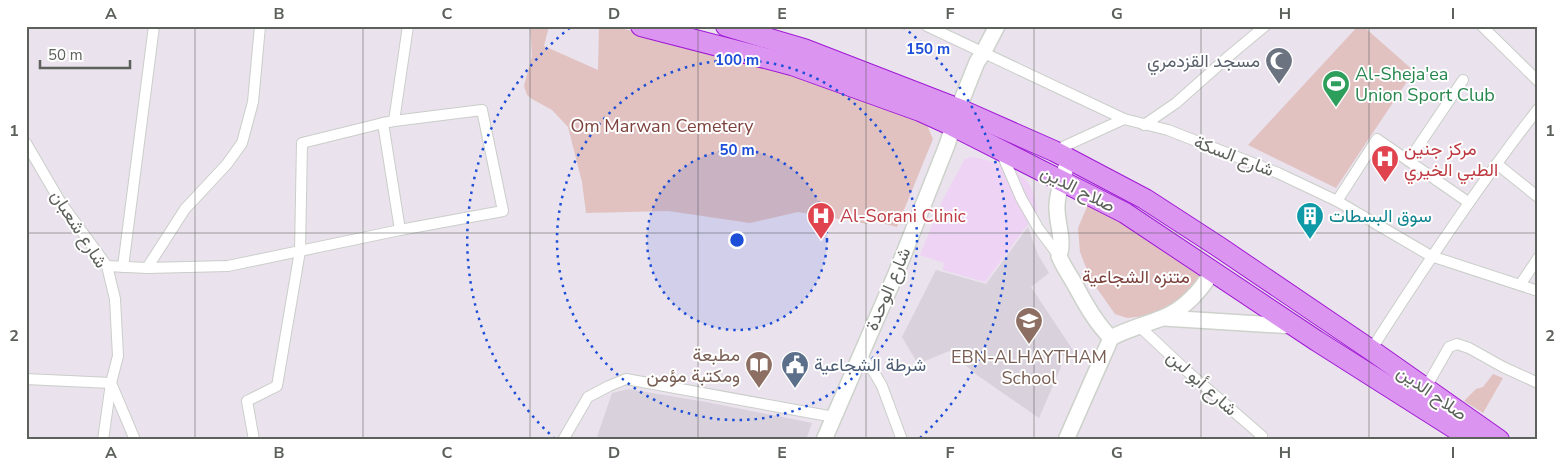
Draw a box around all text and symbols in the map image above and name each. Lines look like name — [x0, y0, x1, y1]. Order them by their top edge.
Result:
text: A — [105, 3, 117, 25]
text: B — [273, 3, 285, 25]
text: C — [442, 3, 453, 25]
text: D — [608, 3, 620, 25]
text: E — [777, 3, 787, 25]
text: F — [946, 3, 955, 25]
text: G — [1111, 3, 1123, 25]
text: H — [1279, 3, 1291, 25]
text: I — [1451, 3, 1455, 25]
scale bar — [40, 38, 130, 70]
text: 150 m — [906, 39, 950, 59]
text: 50 m — [48, 45, 83, 65]
mosque icon: مسجد القزدمري — [1264, 46, 1294, 85]
place label: مسجد القزدمري — [1147, 49, 1260, 76]
text: 100 m — [715, 50, 759, 70]
place label: Al-Sheja'ea Union Sport Club — [1355, 62, 1495, 107]
sports icon: Al-Sheja'ea Union Sport Club — [1321, 69, 1351, 108]
park label: Om Marwan Cemetery — [570, 114, 754, 138]
text: 1 — [9, 120, 19, 142]
text: 1 — [1545, 120, 1555, 142]
street label: شارع السكة — [1191, 130, 1277, 182]
place label: مركز جنين الطبي الخيري — [1404, 137, 1498, 185]
text: 50 m — [719, 140, 755, 160]
hospital icon: مركز جنين الطبي الخيري — [1370, 144, 1400, 183]
street label: صلاح الدين — [1037, 160, 1119, 218]
street label: شارع شعبان — [45, 185, 113, 273]
hospital icon: Al-Sorani Clinic — [806, 201, 836, 240]
building icon: سوق البسطات — [1295, 201, 1325, 240]
place label: Al-Sorani Clinic — [840, 204, 966, 228]
place label: سوق البسطات — [1329, 204, 1432, 228]
centre of rings — [728, 231, 746, 249]
street label: شارع الوحدة — [860, 244, 916, 334]
park label: متنزه الشجاعية — [1082, 265, 1190, 289]
school or university icon: EBN-ALHAYTHAM School — [1014, 306, 1044, 345]
text: 2 — [9, 325, 19, 347]
text: 2 — [1545, 325, 1555, 347]
place label: مطبعة ومكتبة مؤمن — [646, 343, 740, 388]
place label: EBN-ALHAYTHAM School — [951, 345, 1107, 390]
street label: شارع أبو لبن — [1162, 345, 1242, 421]
library icon: مطبعة ومكتبة مؤمن — [744, 350, 774, 389]
public building icon: شرطة الشجاعية — [780, 350, 810, 389]
place label: شرطة الشجاعية — [814, 353, 926, 377]
street label: صلاح الدين — [1392, 360, 1472, 426]
text: A — [105, 442, 117, 464]
text: B — [273, 442, 285, 464]
text: C — [442, 442, 453, 464]
text: D — [608, 442, 620, 464]
text: E — [777, 442, 787, 464]
text: F — [946, 442, 955, 464]
text: G — [1111, 442, 1123, 464]
text: H — [1279, 442, 1291, 464]
text: I — [1451, 442, 1455, 464]

